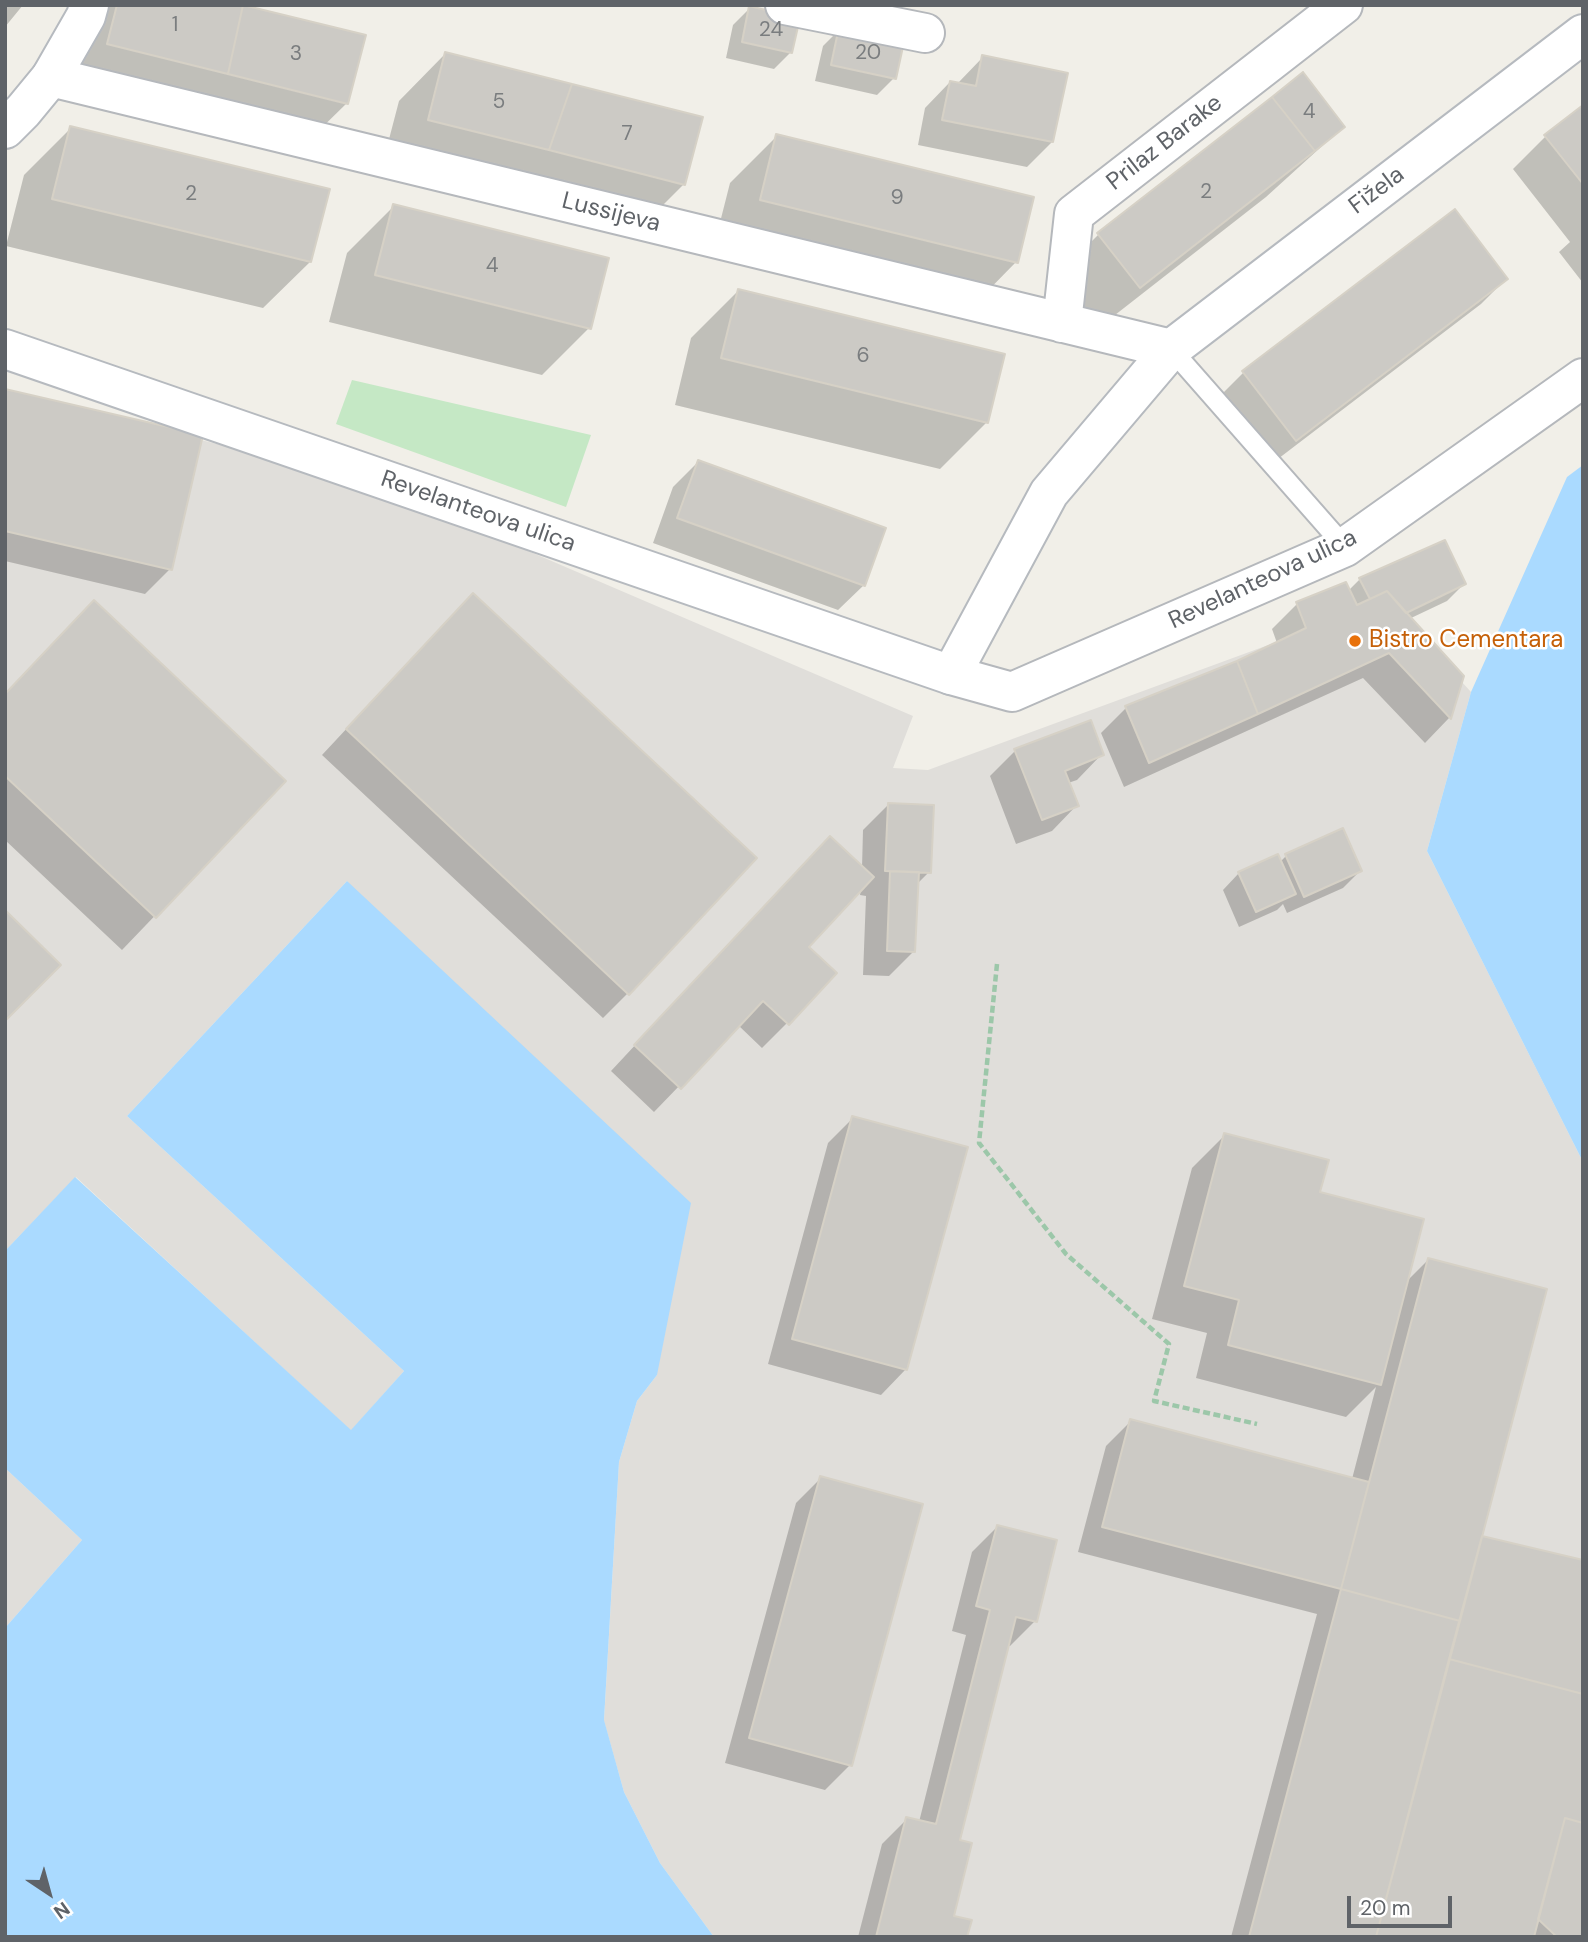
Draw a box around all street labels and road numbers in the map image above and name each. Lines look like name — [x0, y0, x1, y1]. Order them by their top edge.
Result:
street label: Prilaz Barake — [1101, 89, 1229, 197]
street label: Fižela — [1344, 161, 1410, 221]
street label: Lussijeva — [559, 187, 663, 239]
street label: Revelanteova ulica — [377, 465, 579, 559]
street label: Revelanteova ulica — [1164, 524, 1362, 636]

